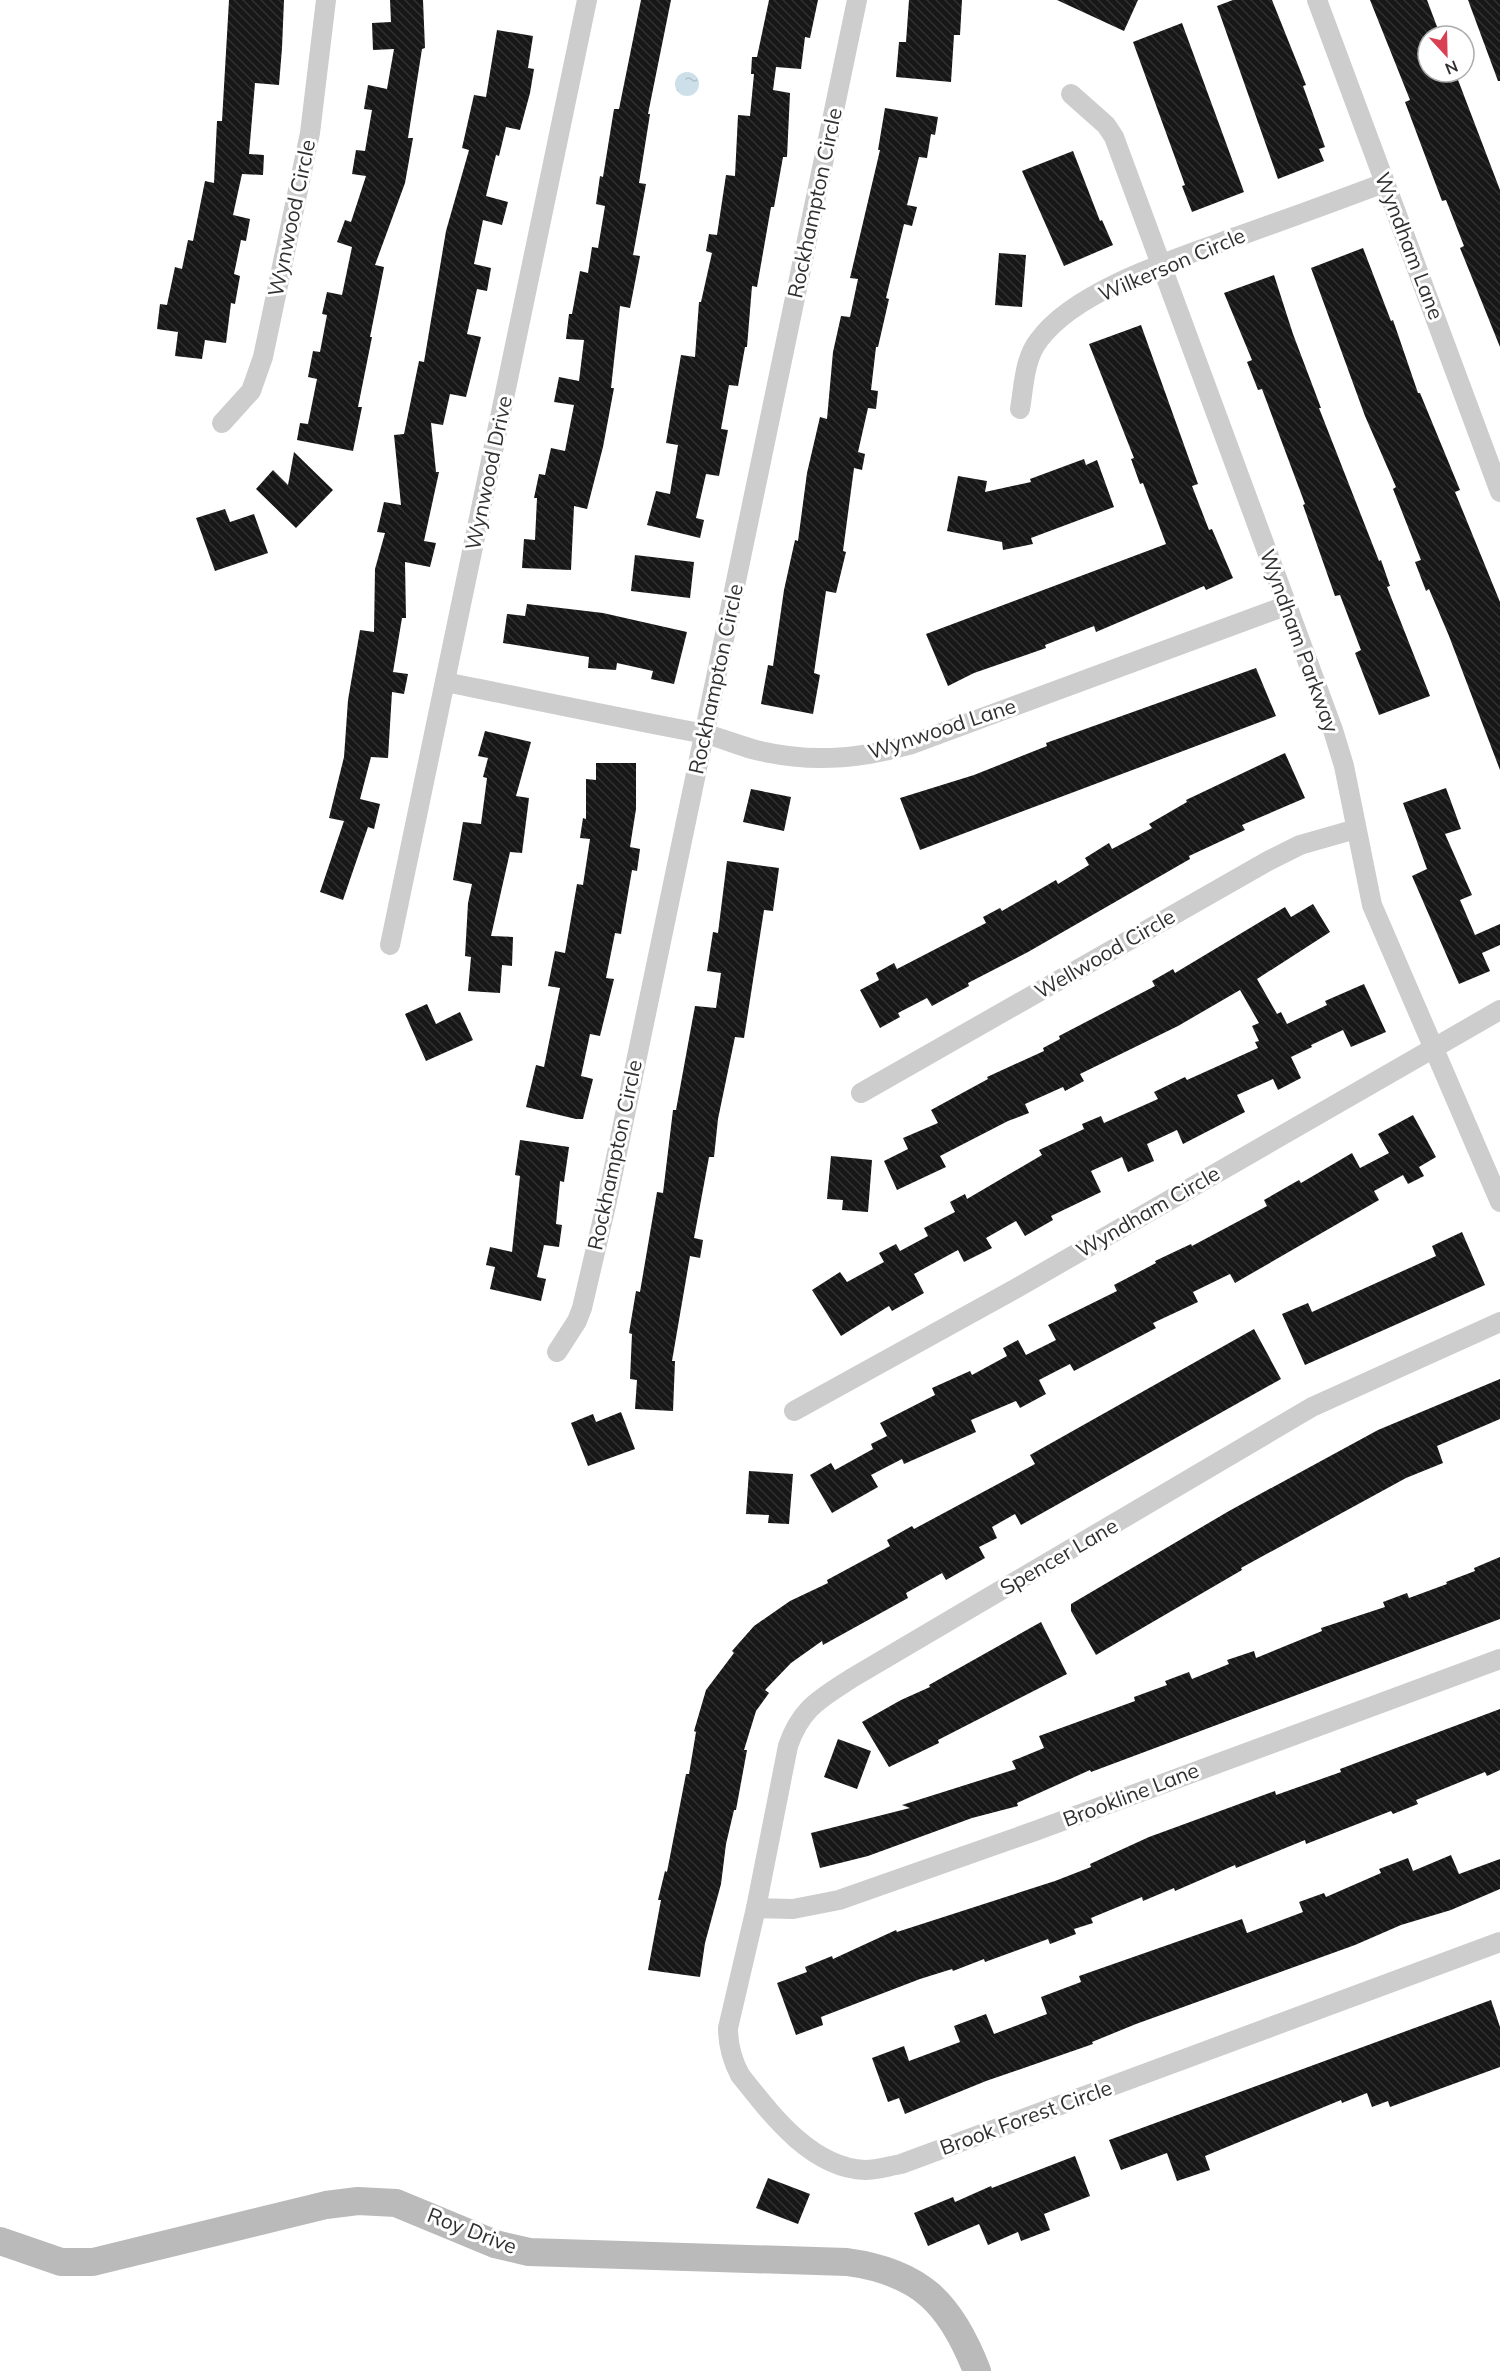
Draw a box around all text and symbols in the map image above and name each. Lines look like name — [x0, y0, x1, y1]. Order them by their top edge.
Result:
north arrow — [1416, 24, 1476, 84]
text: N — [1442, 56, 1461, 79]
street label: Rockhampton Circle — [781, 105, 847, 300]
street label: Wynwood Circle — [262, 137, 320, 299]
street label: Wyndham Lane — [1370, 168, 1450, 323]
street label: Wilkerson Circle — [1094, 221, 1249, 307]
street label: Wynwood Drive — [459, 393, 517, 552]
street label: Wyndham Parkway — [1255, 545, 1345, 736]
street label: Rockhampton Circle — [682, 581, 748, 776]
street label: Wynwood Lane — [864, 692, 1019, 764]
street label: Wellwood Circle — [1030, 903, 1179, 1004]
street label: Rockhampton Circle — [581, 1057, 647, 1252]
street label: Wyndham Circle — [1071, 1160, 1224, 1263]
street label: Spencer Lane — [995, 1512, 1122, 1600]
street label: Brookline Lane — [1059, 1756, 1202, 1832]
street label: Brook Forest Circle — [936, 2074, 1115, 2160]
street label: Roy Drive — [424, 2201, 521, 2259]

